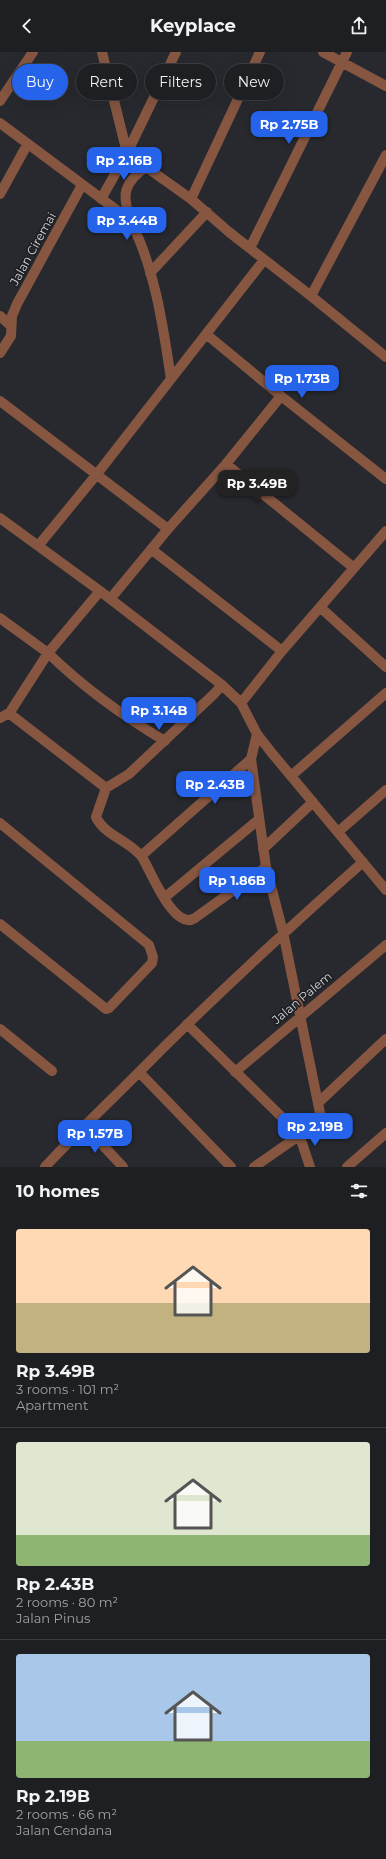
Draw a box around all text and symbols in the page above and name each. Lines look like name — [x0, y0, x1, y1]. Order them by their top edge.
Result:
icon: back — [16, 15, 38, 37]
text: Keyplace — [150, 15, 236, 37]
icon: share — [348, 15, 370, 37]
chip: Buy — [12, 64, 68, 100]
chip: Rent — [76, 64, 137, 100]
chip: Filters — [145, 64, 216, 100]
chip: New — [224, 64, 284, 100]
pin: Rp 2.75B — [248, 111, 330, 145]
text: Rp 2.75B — [260, 116, 318, 132]
pin: Rp 2.16B — [83, 147, 165, 181]
text: Rp 2.16B — [96, 152, 152, 168]
pin: Rp 3.44B — [86, 207, 168, 241]
street label: Jalan Ciremai — [6, 210, 59, 289]
text: Rp 3.44B — [96, 212, 158, 228]
pin: Rp 1.73B — [261, 365, 343, 399]
text: Rp 1.73B — [274, 370, 330, 386]
pin: Rp 3.49B — [216, 470, 298, 504]
text: Rp 3.49B — [227, 475, 287, 491]
pin: Rp 3.14B — [118, 697, 200, 731]
text: Rp 3.14B — [130, 702, 188, 718]
pin: Rp 2.43B — [174, 771, 256, 805]
text: Rp 2.43B — [185, 776, 245, 792]
pin: Rp 1.86B — [196, 867, 278, 901]
text: Rp 1.86B — [208, 872, 266, 888]
street label: Jalan Palem — [268, 968, 335, 1028]
pin: Rp 2.19B — [274, 1113, 356, 1147]
text: Rp 2.19B — [287, 1118, 343, 1134]
pin: Rp 1.57B — [54, 1120, 136, 1154]
text: Rp 1.57B — [67, 1125, 123, 1141]
icon: filters — [348, 1180, 370, 1202]
text: 10 homes — [16, 1181, 100, 1201]
icon: home — [157, 1255, 229, 1327]
text: Rp 3.49B — [16, 1361, 95, 1381]
text: 3 rooms · 101 m² — [16, 1381, 119, 1397]
text: Apartment — [16, 1397, 88, 1413]
icon: home — [157, 1468, 229, 1540]
text: Rp 2.43B — [16, 1574, 94, 1594]
text: 2 rooms · 80 m² — [16, 1594, 118, 1610]
text: Jalan Pinus — [16, 1610, 90, 1626]
icon: home — [157, 1680, 229, 1752]
text: Rp 2.19B — [16, 1786, 90, 1806]
text: 2 rooms · 66 m² — [16, 1806, 117, 1822]
text: Jalan Cendana — [16, 1822, 112, 1838]

